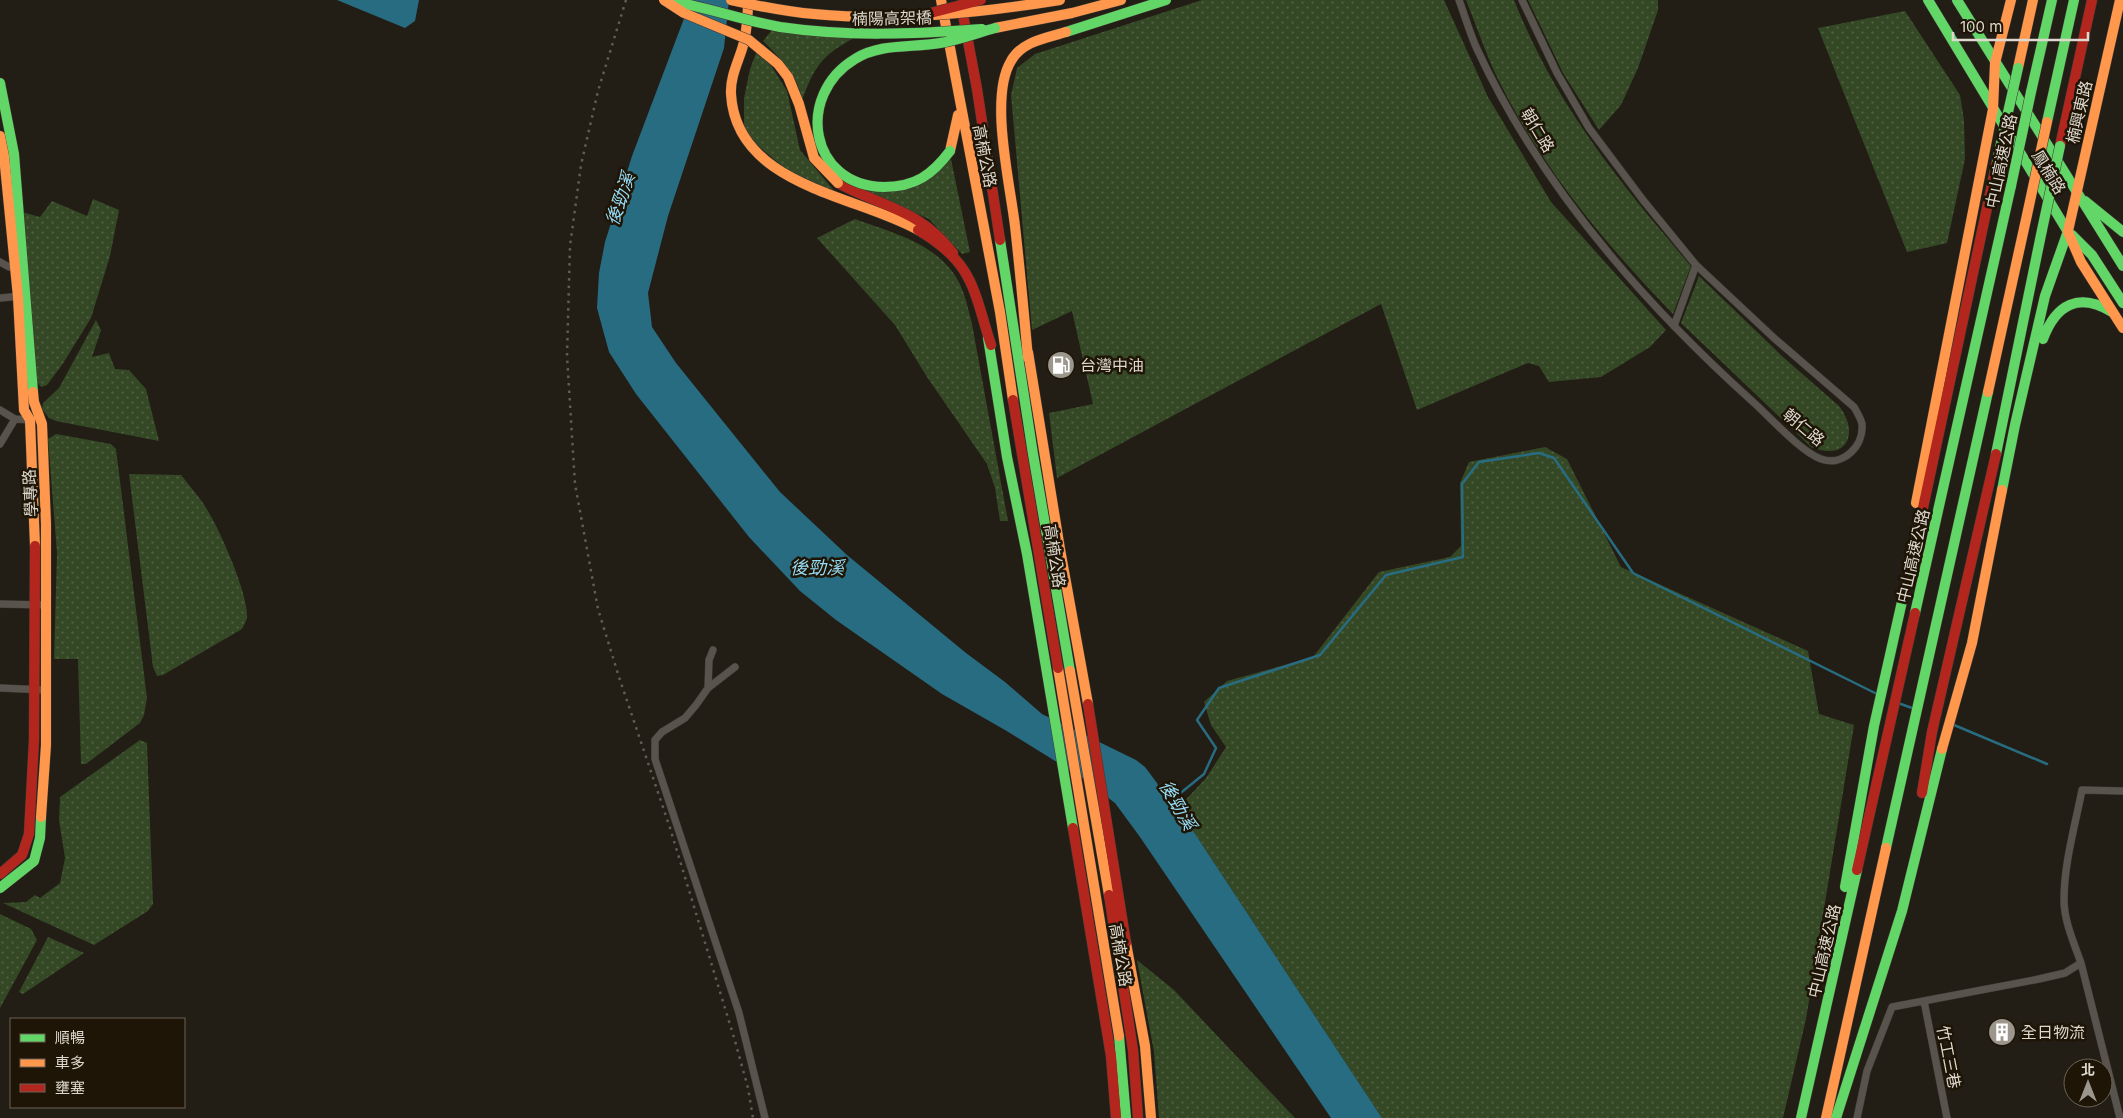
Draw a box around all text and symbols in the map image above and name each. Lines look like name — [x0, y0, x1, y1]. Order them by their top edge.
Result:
street label: 楠陽高架橋 — [852, 7, 932, 29]
scale bar — [1953, 10, 2088, 42]
text: 100 m — [1960, 17, 2002, 36]
street label: 楠興東路 — [2062, 79, 2096, 145]
street label: 朝仁路 — [1517, 104, 1559, 156]
street label: 中山高速公路 — [1981, 112, 2021, 210]
street label: 高楠公路 — [969, 123, 1001, 189]
street label: 鳳楠路 — [2028, 146, 2070, 198]
water label: 後勁溪 — [601, 167, 640, 228]
fuel station icon: 台灣中油 — [1046, 350, 1076, 380]
place label: 台灣中油 — [1080, 355, 1144, 375]
street label: 朝仁路 — [1779, 404, 1829, 450]
street label: 學專路 — [19, 469, 41, 517]
street label: 中山高速公路 — [1892, 507, 1934, 605]
street label: 高楠公路 — [1040, 523, 1070, 589]
water label: 後勁溪 — [790, 557, 847, 578]
water label: 後勁溪 — [1155, 776, 1202, 836]
street label: 中山高速公路 — [1803, 902, 1845, 1000]
street label: 高楠公路 — [1106, 922, 1136, 988]
building icon: 全日物流 — [1987, 1017, 2017, 1047]
legend — [10, 1018, 185, 1108]
place label: 全日物流 — [2021, 1022, 2085, 1042]
street label: 竹工三巷 — [1933, 1024, 1965, 1090]
text: 順暢 — [55, 1028, 85, 1047]
text: 車多 — [55, 1053, 85, 1072]
north arrow — [2063, 1058, 2113, 1108]
text: 北 — [2081, 1061, 2095, 1078]
text: 壅塞 — [55, 1078, 85, 1097]

